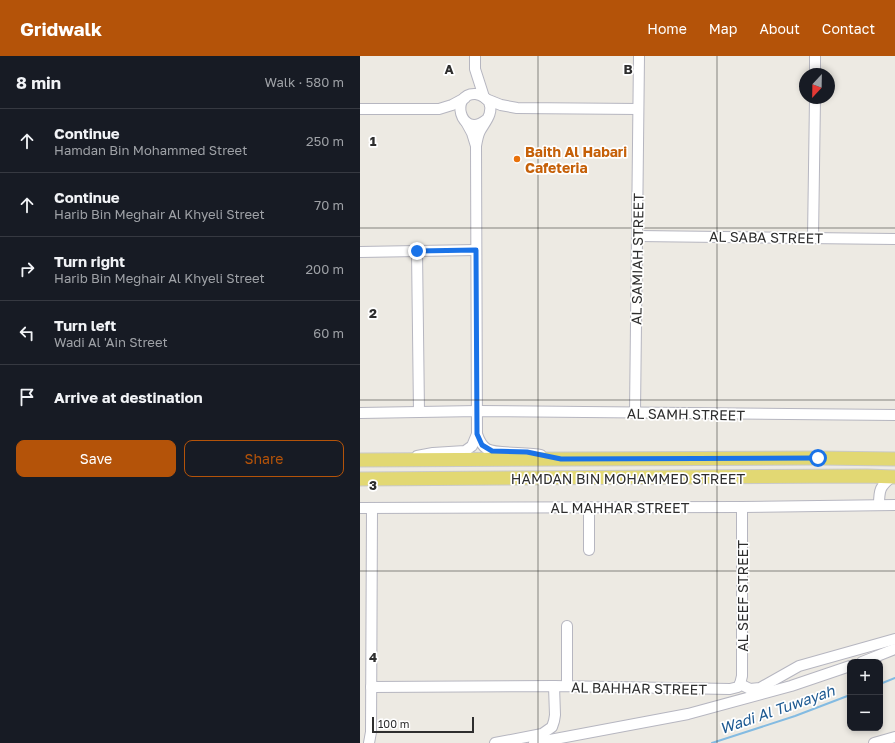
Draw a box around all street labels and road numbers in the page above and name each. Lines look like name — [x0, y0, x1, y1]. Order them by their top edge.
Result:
street label: AL SAMIAH STREET — [627, 193, 647, 325]
street label: AL SABA STREET — [709, 228, 823, 246]
street label: AL SAMH STREET — [627, 404, 746, 424]
street label: HAMDAN BIN MOHAMMED STREET — [511, 470, 745, 487]
street label: AL MAHHAR STREET — [551, 499, 690, 516]
street label: AL SEEF STREET — [734, 540, 751, 652]
street label: AL BAHHAR STREET — [571, 678, 707, 698]

